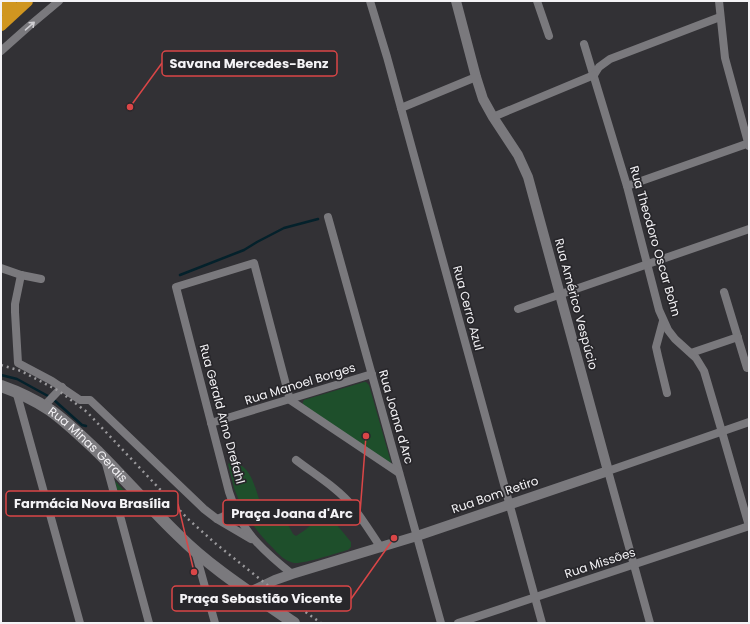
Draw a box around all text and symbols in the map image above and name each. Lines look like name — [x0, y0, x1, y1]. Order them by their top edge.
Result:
one-way arrow — [24, 21, 35, 30]
callout: Savana Mercedes-Benz — [162, 51, 337, 76]
text: Savana Mercedes-Benz — [170, 54, 329, 73]
street label: Rua Theodoro Oscar Bohn — [626, 164, 685, 318]
street label: Rua Américo Vespúcio — [551, 236, 602, 372]
street label: Rua Cerro Azul — [449, 264, 488, 352]
street label: Rua Gerald Arno Drefahl — [196, 342, 249, 486]
street label: Rua Manoel Borges — [242, 359, 357, 408]
street label: Rua Joana d'Arc — [375, 368, 418, 466]
street label: Rua Minas Gerais — [45, 402, 132, 486]
street label: Rua Bom Retiro — [449, 472, 541, 517]
callout: Farmácia Nova Brasília — [6, 491, 178, 516]
text: Farmácia Nova Brasília — [14, 494, 170, 513]
callout: Praça Joana d'Arc — [223, 500, 360, 525]
text: Praça Joana d'Arc — [231, 504, 353, 523]
street label: Rua Missões — [562, 543, 637, 582]
callout: Praça Sebastião Vicente — [172, 586, 351, 611]
text: Praça Sebastião Vicente — [179, 589, 343, 608]

